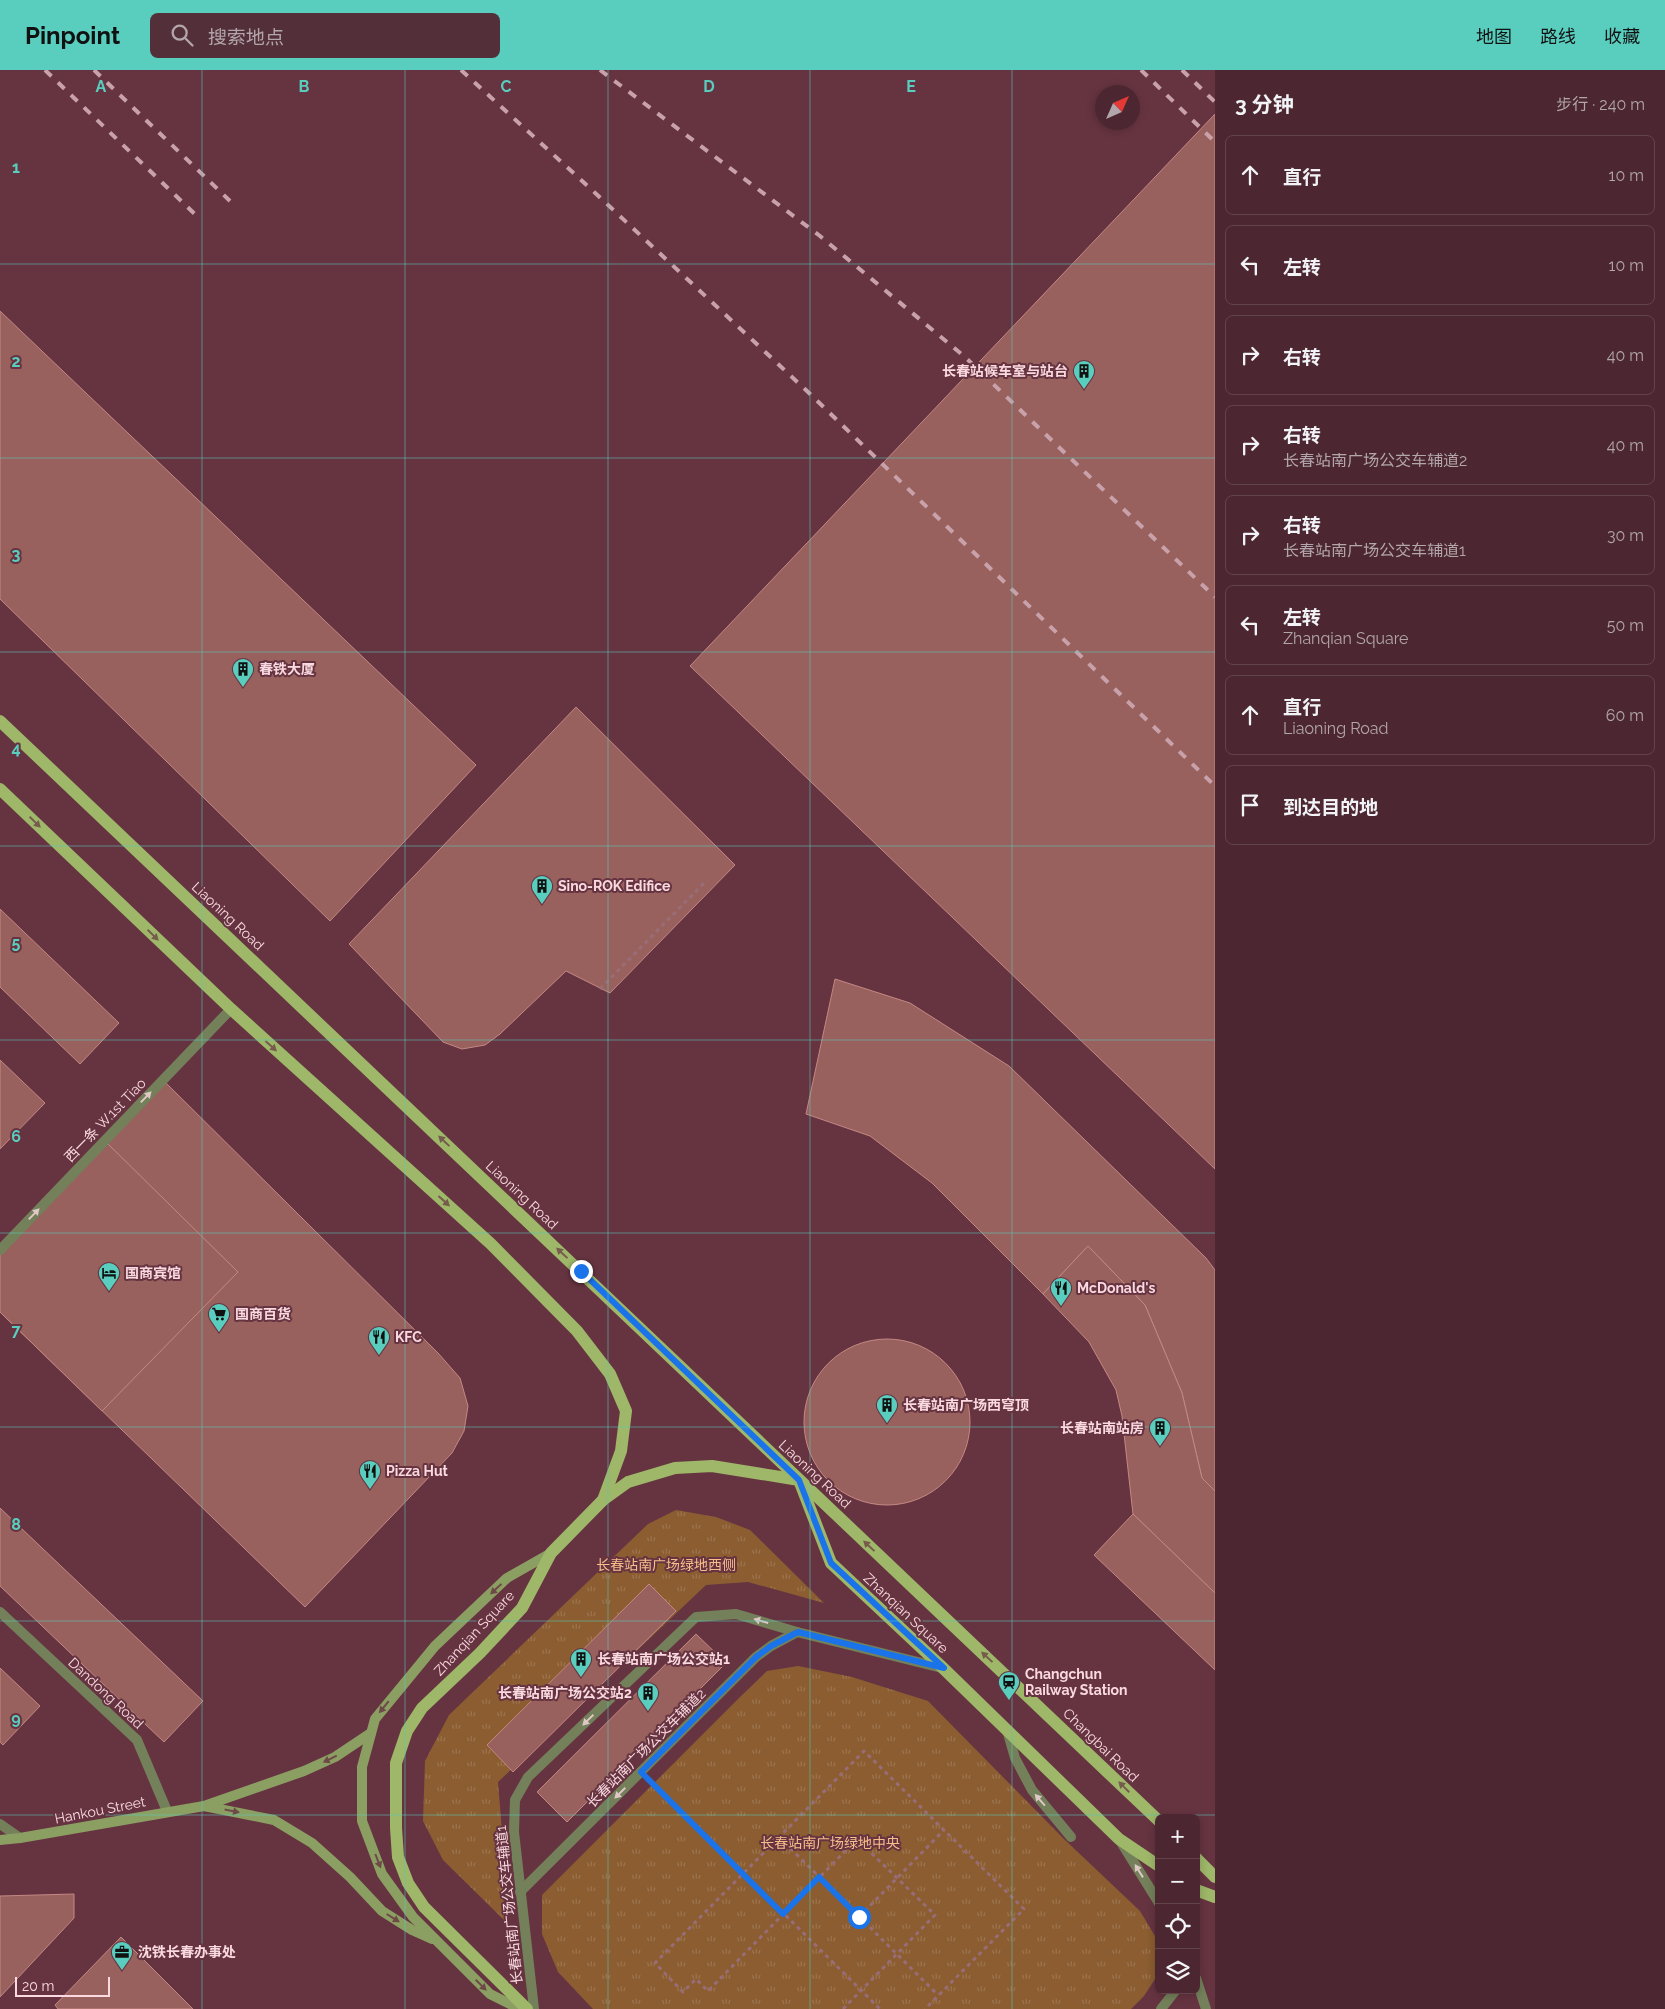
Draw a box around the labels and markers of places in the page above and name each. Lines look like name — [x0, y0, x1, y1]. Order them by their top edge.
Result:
building icon: 长春站候车室与站台 — [1072, 359, 1096, 390]
place label: 长春站候车室与站台 — [942, 363, 1068, 379]
building icon: 春铁大厦 — [231, 657, 255, 688]
place label: 春铁大厦 — [259, 661, 315, 677]
building icon: Sino-ROK Edifice — [530, 874, 554, 905]
place label: Sino-ROK Edifice — [558, 878, 671, 894]
hotel icon: 国商宾馆 — [97, 1261, 121, 1292]
place label: 国商宾馆 — [125, 1265, 181, 1281]
restaurant icon: McDonald's — [1049, 1276, 1073, 1307]
place label: McDonald's — [1077, 1280, 1156, 1296]
supermarket icon: 国商百货 — [207, 1302, 231, 1333]
place label: 国商百货 — [235, 1306, 291, 1322]
restaurant icon: KFC — [367, 1325, 391, 1356]
place label: KFC — [395, 1329, 422, 1345]
building icon: 长春站南广场西穹顶 — [875, 1393, 899, 1424]
place label: 长春站南广场西穹顶 — [903, 1397, 1029, 1413]
building icon: 长春站南站房 — [1148, 1416, 1172, 1447]
place label: 长春站南站房 — [1060, 1420, 1144, 1436]
restaurant icon: Pizza Hut — [358, 1459, 382, 1490]
place label: Pizza Hut — [386, 1463, 449, 1479]
building icon: 长春站南广场公交站1 — [569, 1647, 593, 1678]
place label: 长春站南广场公交站1 — [597, 1651, 730, 1667]
place label: Changchun Railway Station — [1025, 1666, 1128, 1698]
station icon: Changchun Railway Station — [997, 1670, 1021, 1701]
building icon: 长春站南广场公交站2 — [636, 1681, 660, 1712]
place label: 长春站南广场公交站2 — [498, 1685, 632, 1701]
office icon: 沈铁长春办事处 — [110, 1940, 134, 1971]
place label: 沈铁长春办事处 — [138, 1944, 236, 1960]

